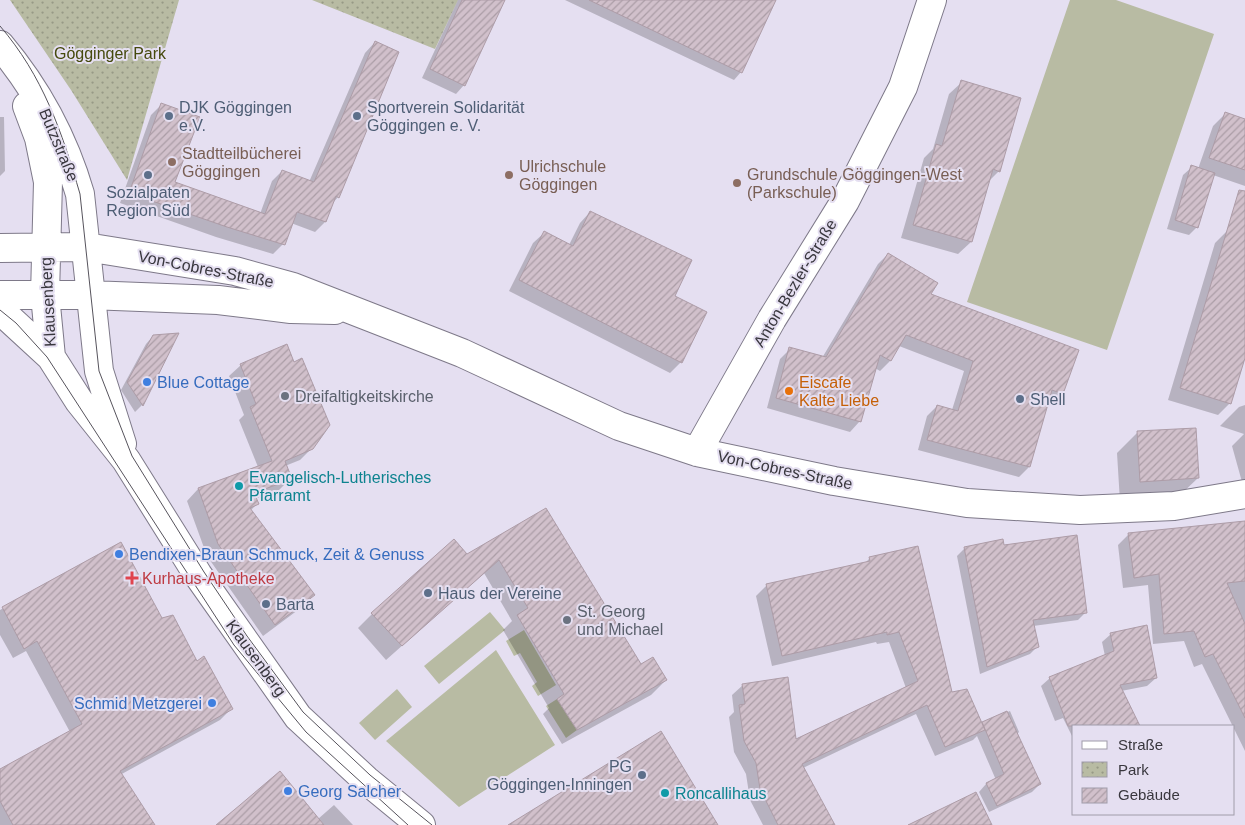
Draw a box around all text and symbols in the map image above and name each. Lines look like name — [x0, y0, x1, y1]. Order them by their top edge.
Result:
park label: Gögginger Park — [54, 45, 167, 62]
place label: DJK Göggingen e.V. — [179, 99, 292, 134]
place label: Sportverein Solidarität Göggingen e. V. — [367, 99, 525, 134]
street label: Butzstraße — [36, 106, 82, 184]
marker: DJK Göggingen e.V. — [163, 110, 175, 122]
marker: Sportverein Solidarität Göggingen e. V. — [351, 110, 363, 122]
place label: Stadtteilbücherei Göggingen — [182, 145, 301, 180]
marker: Stadtteilbücherei Göggingen — [166, 156, 178, 168]
place label: Ulrichschule Göggingen — [519, 158, 606, 193]
place label: Grundschule Göggingen-West (Parkschule) — [747, 166, 962, 201]
marker: Sozialpaten Region Süd — [142, 169, 154, 181]
marker: Ulrichschule Göggingen — [503, 169, 515, 181]
marker: Grundschule Göggingen-West (Parkschule) — [731, 177, 743, 189]
place label: Sozialpaten Region Süd — [106, 184, 190, 219]
street label: Anton-Bezler-Straße — [750, 216, 840, 350]
street label: Von-Cobres-Straße — [137, 248, 275, 291]
street label: Klausenberg — [37, 257, 59, 347]
place label: Blue Cottage — [157, 374, 250, 391]
place label: Eiscafe Kalte Liebe — [799, 374, 879, 409]
marker: Blue Cottage — [141, 376, 153, 388]
marker: Eiscafe Kalte Liebe — [783, 385, 795, 397]
place label: Dreifaltigkeitskirche — [295, 388, 434, 405]
marker: Dreifaltigkeitskirche — [279, 390, 291, 402]
place label: Shell — [1030, 391, 1066, 408]
marker: Shell — [1014, 393, 1026, 405]
street label: Von-Cobres-Straße — [716, 447, 854, 493]
place label: Evangelisch-Lutherisches Pfarramt — [249, 469, 431, 504]
marker: Evangelisch-Lutherisches Pfarramt — [233, 480, 245, 492]
place label: Bendixen-Braun Schmuck, Zeit & Genuss — [129, 546, 424, 563]
marker: Bendixen-Braun Schmuck, Zeit & Genuss — [113, 548, 125, 560]
place label: Kurhaus-Apotheke — [142, 570, 275, 587]
marker: Kurhaus-Apotheke — [126, 572, 138, 584]
place label: Haus der Vereine — [438, 585, 562, 602]
marker: Haus der Vereine — [422, 587, 434, 599]
place label: Barta — [276, 596, 314, 613]
marker: Barta — [260, 598, 272, 610]
place label: St. Georg und Michael — [577, 603, 663, 638]
marker: St. Georg und Michael — [561, 614, 573, 626]
street label: Klausenberg — [223, 617, 289, 699]
place label: Schmid Metzgerei — [74, 695, 202, 712]
marker: Schmid Metzgerei — [206, 697, 218, 709]
legend — [1072, 725, 1235, 815]
text: Straße — [1118, 736, 1163, 753]
place label: PG Göggingen-Inningen — [487, 758, 632, 793]
text: Park — [1118, 761, 1149, 778]
marker: PG Göggingen-Inningen — [636, 769, 648, 781]
place label: Georg Salcher — [298, 783, 402, 800]
marker: Georg Salcher — [282, 785, 294, 797]
place label: Roncallihaus — [675, 785, 767, 802]
text: Gebäude — [1118, 786, 1180, 803]
marker: Roncallihaus — [659, 787, 671, 799]

